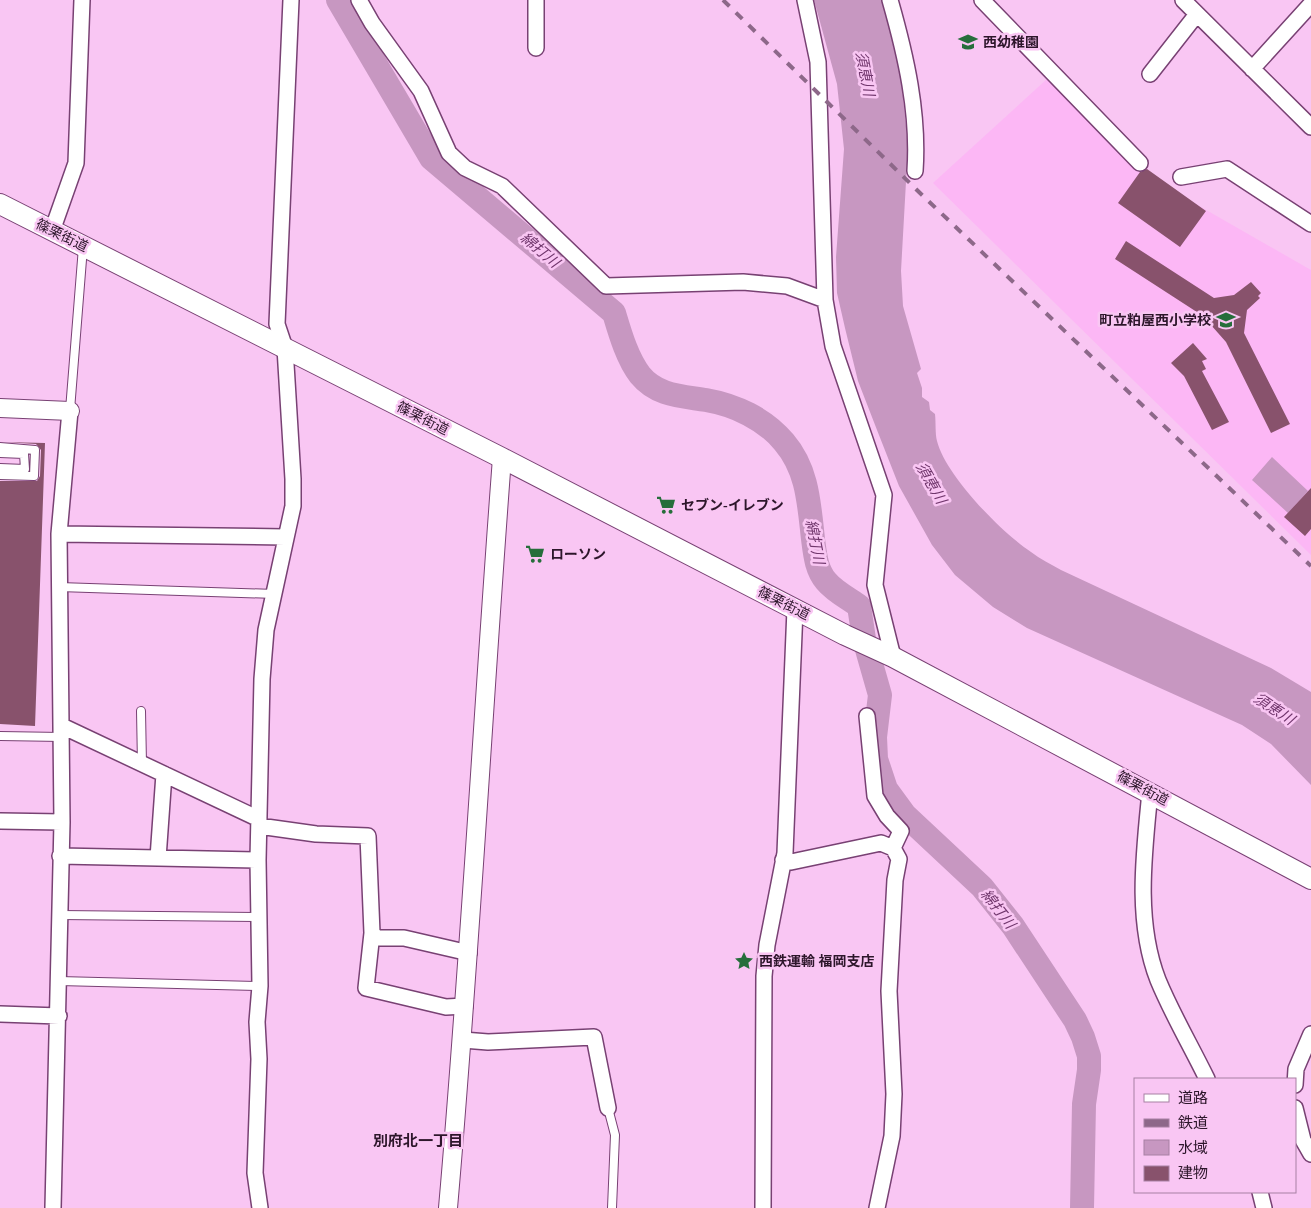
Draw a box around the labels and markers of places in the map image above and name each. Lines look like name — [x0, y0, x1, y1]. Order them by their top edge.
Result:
school or university icon: 西幼稚園 — [957, 31, 979, 53]
place label: 西幼稚園 — [983, 34, 1039, 50]
school or university icon: 町立粕屋西小学校 — [1215, 309, 1237, 331]
place label: 町立粕屋西小学校 — [1099, 312, 1211, 328]
supermarket icon: セブン-イレブン — [655, 494, 677, 516]
place label: セブン-イレブン — [681, 497, 784, 513]
supermarket icon: ローソン — [524, 543, 546, 565]
place label: ローソン — [550, 547, 606, 562]
place icon: 西鉄運輸 福岡支店 — [733, 950, 755, 972]
place label: 西鉄運輸 福岡支店 — [759, 953, 875, 969]

